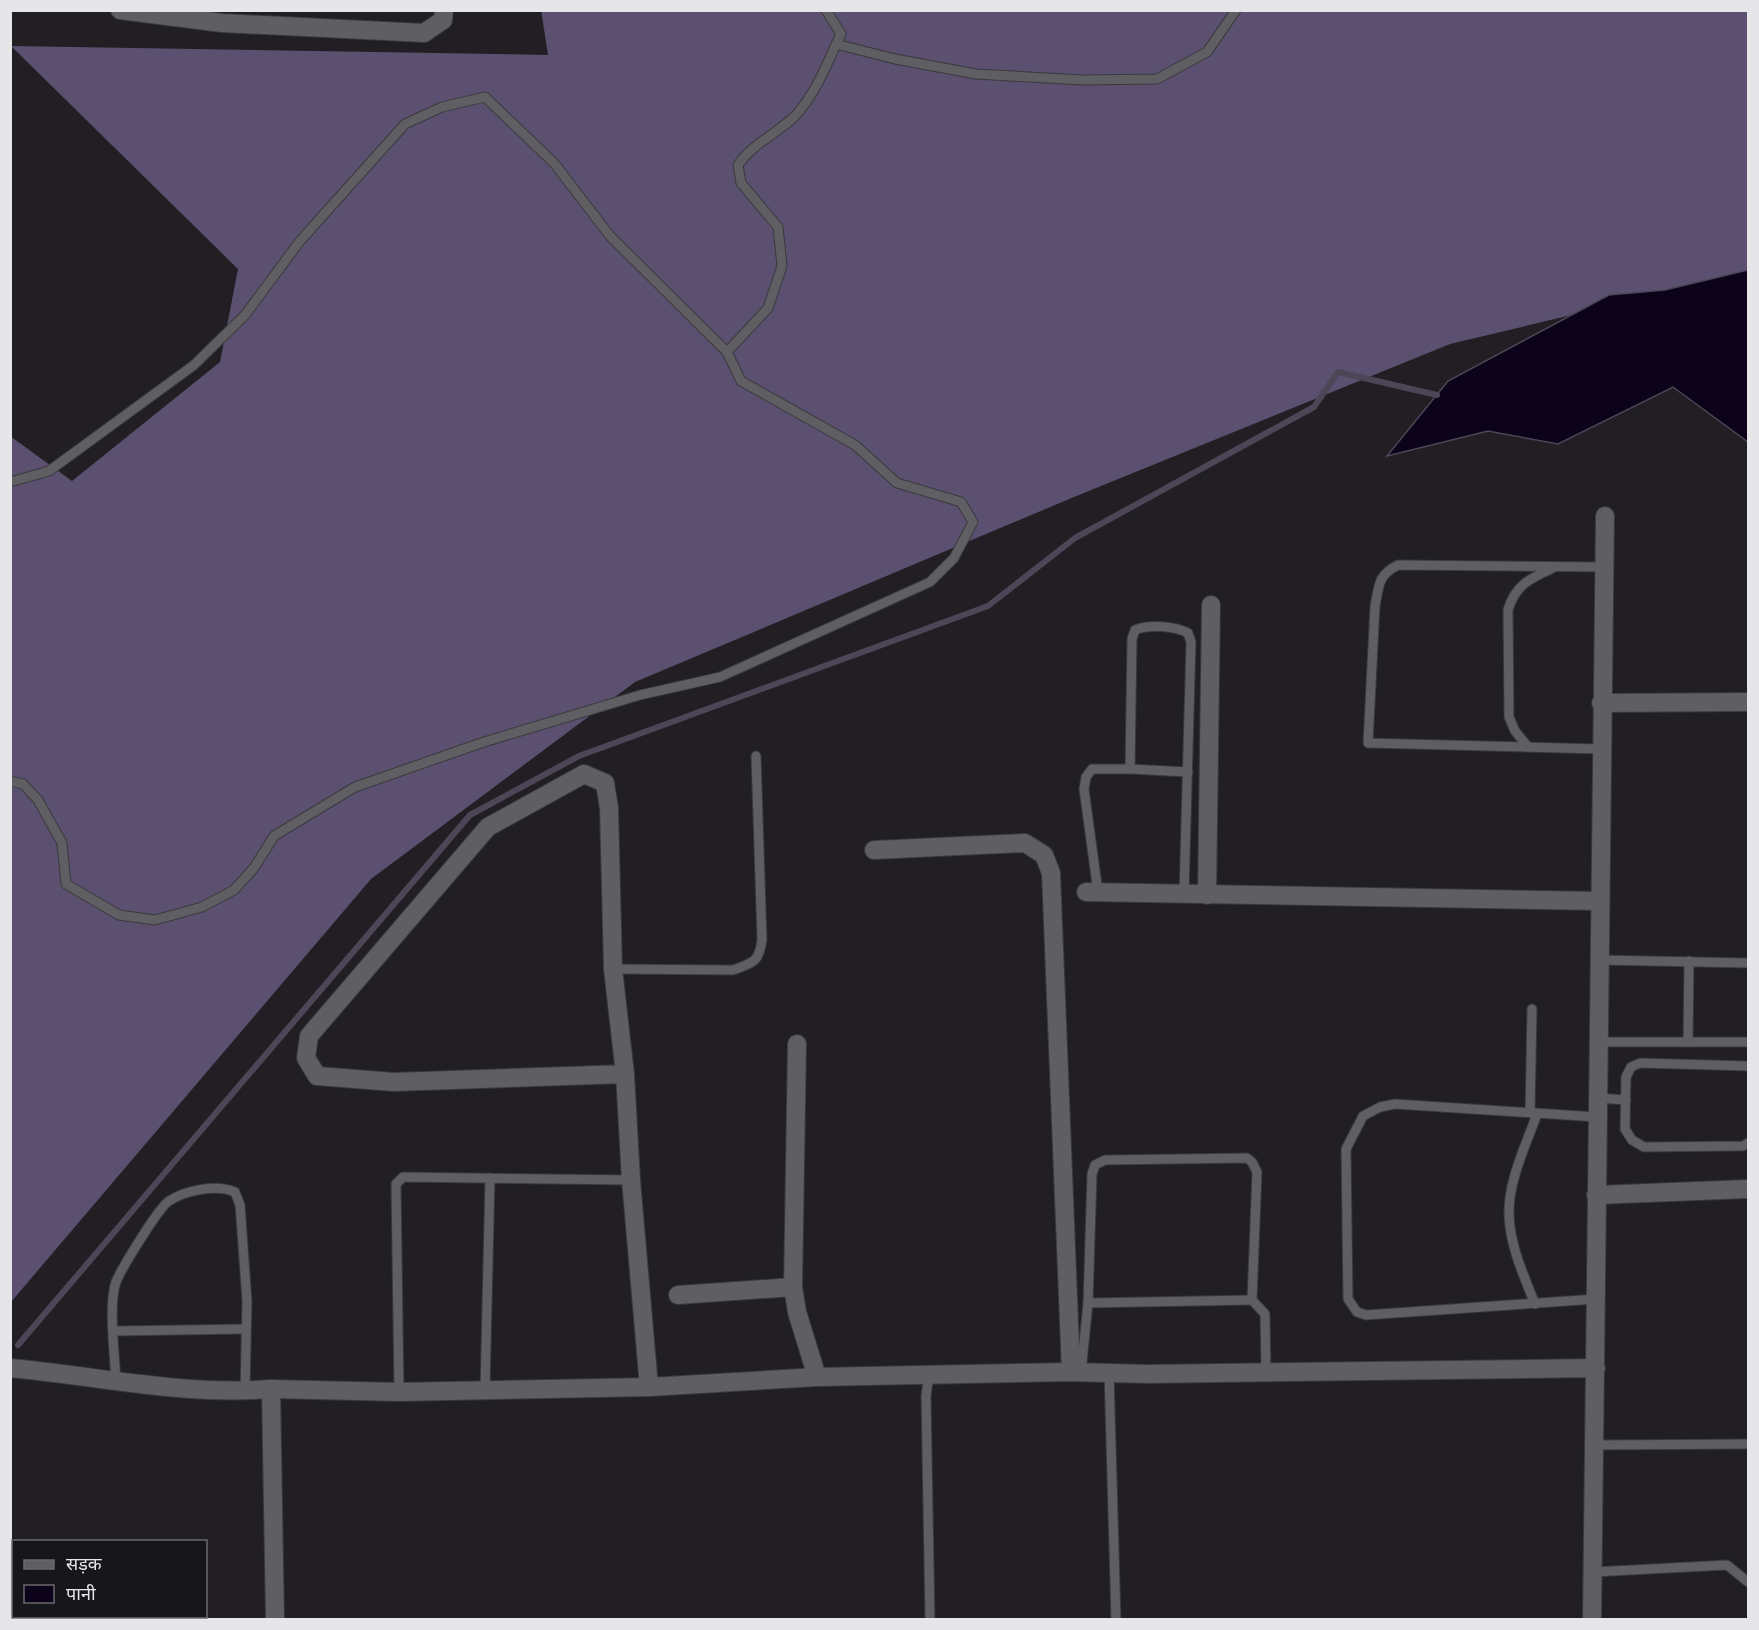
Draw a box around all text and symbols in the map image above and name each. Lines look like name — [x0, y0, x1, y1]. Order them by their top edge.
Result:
legend — [12, 1540, 207, 1618]
text: सड़क — [66, 1550, 103, 1577]
text: पानी — [66, 1580, 96, 1607]

